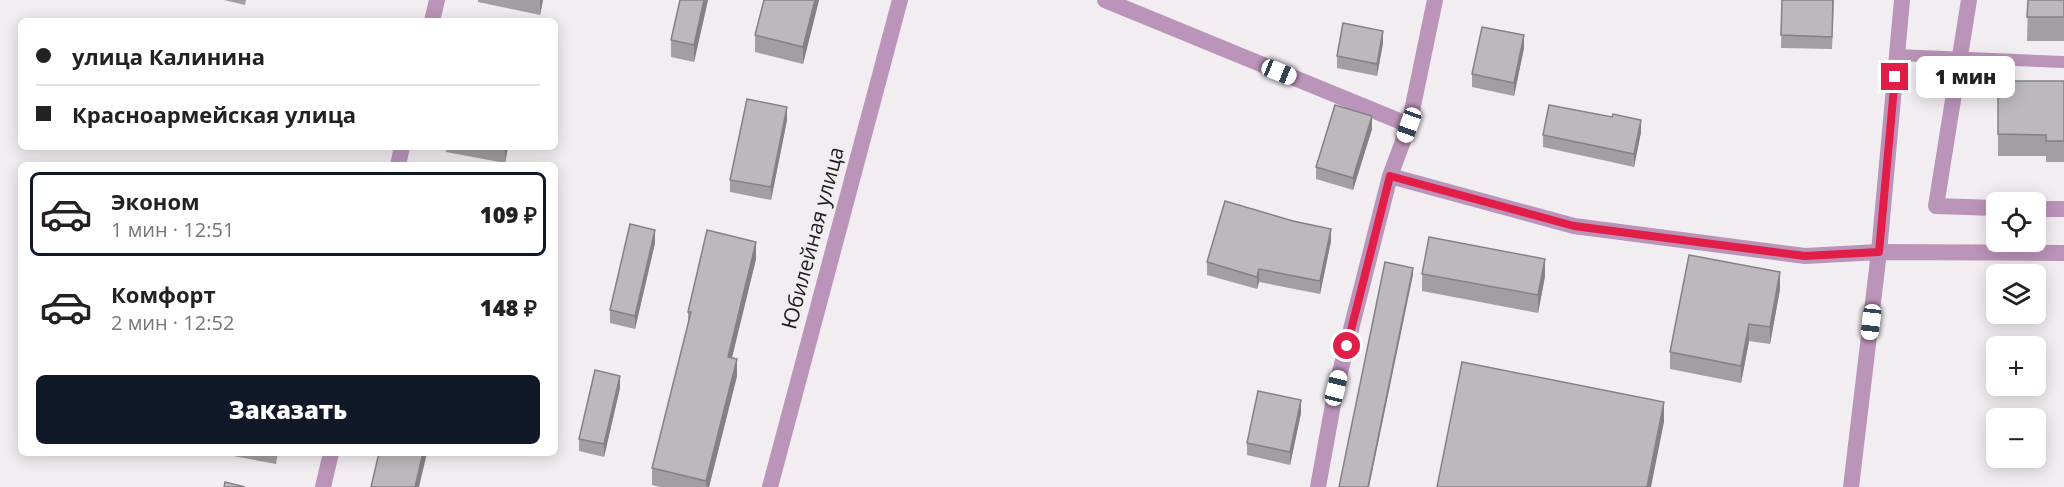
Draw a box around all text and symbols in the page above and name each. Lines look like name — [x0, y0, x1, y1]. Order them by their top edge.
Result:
text: улица Калинина — [72, 41, 265, 71]
callout: 1 мин — [1916, 56, 2015, 98]
car — [1259, 57, 1299, 87]
route end — [1881, 63, 1908, 90]
text: 1 мин — [1935, 63, 1996, 90]
text: Красноармейская улица — [72, 99, 356, 129]
car — [1394, 105, 1424, 145]
street label: Юбилейная улица — [774, 143, 850, 332]
text: Эконом — [111, 186, 200, 216]
icon: car — [39, 187, 93, 241]
map controls — [1986, 192, 2046, 468]
button: locate — [1986, 192, 2046, 252]
text: 109 ₽ — [480, 199, 537, 229]
text: 1 мин · 12:51 — [111, 216, 234, 243]
button: layers — [1986, 264, 2046, 324]
text: Комфорт — [111, 279, 216, 309]
icon: car — [39, 280, 93, 334]
text: 148 ₽ — [480, 292, 537, 322]
car — [1860, 303, 1882, 341]
text: 2 мин · 12:52 — [111, 309, 234, 336]
route start — [1333, 332, 1360, 359]
button: + — [1986, 336, 2046, 396]
car — [1323, 368, 1349, 408]
button: Заказать — [36, 375, 540, 444]
button: − — [1986, 408, 2046, 468]

